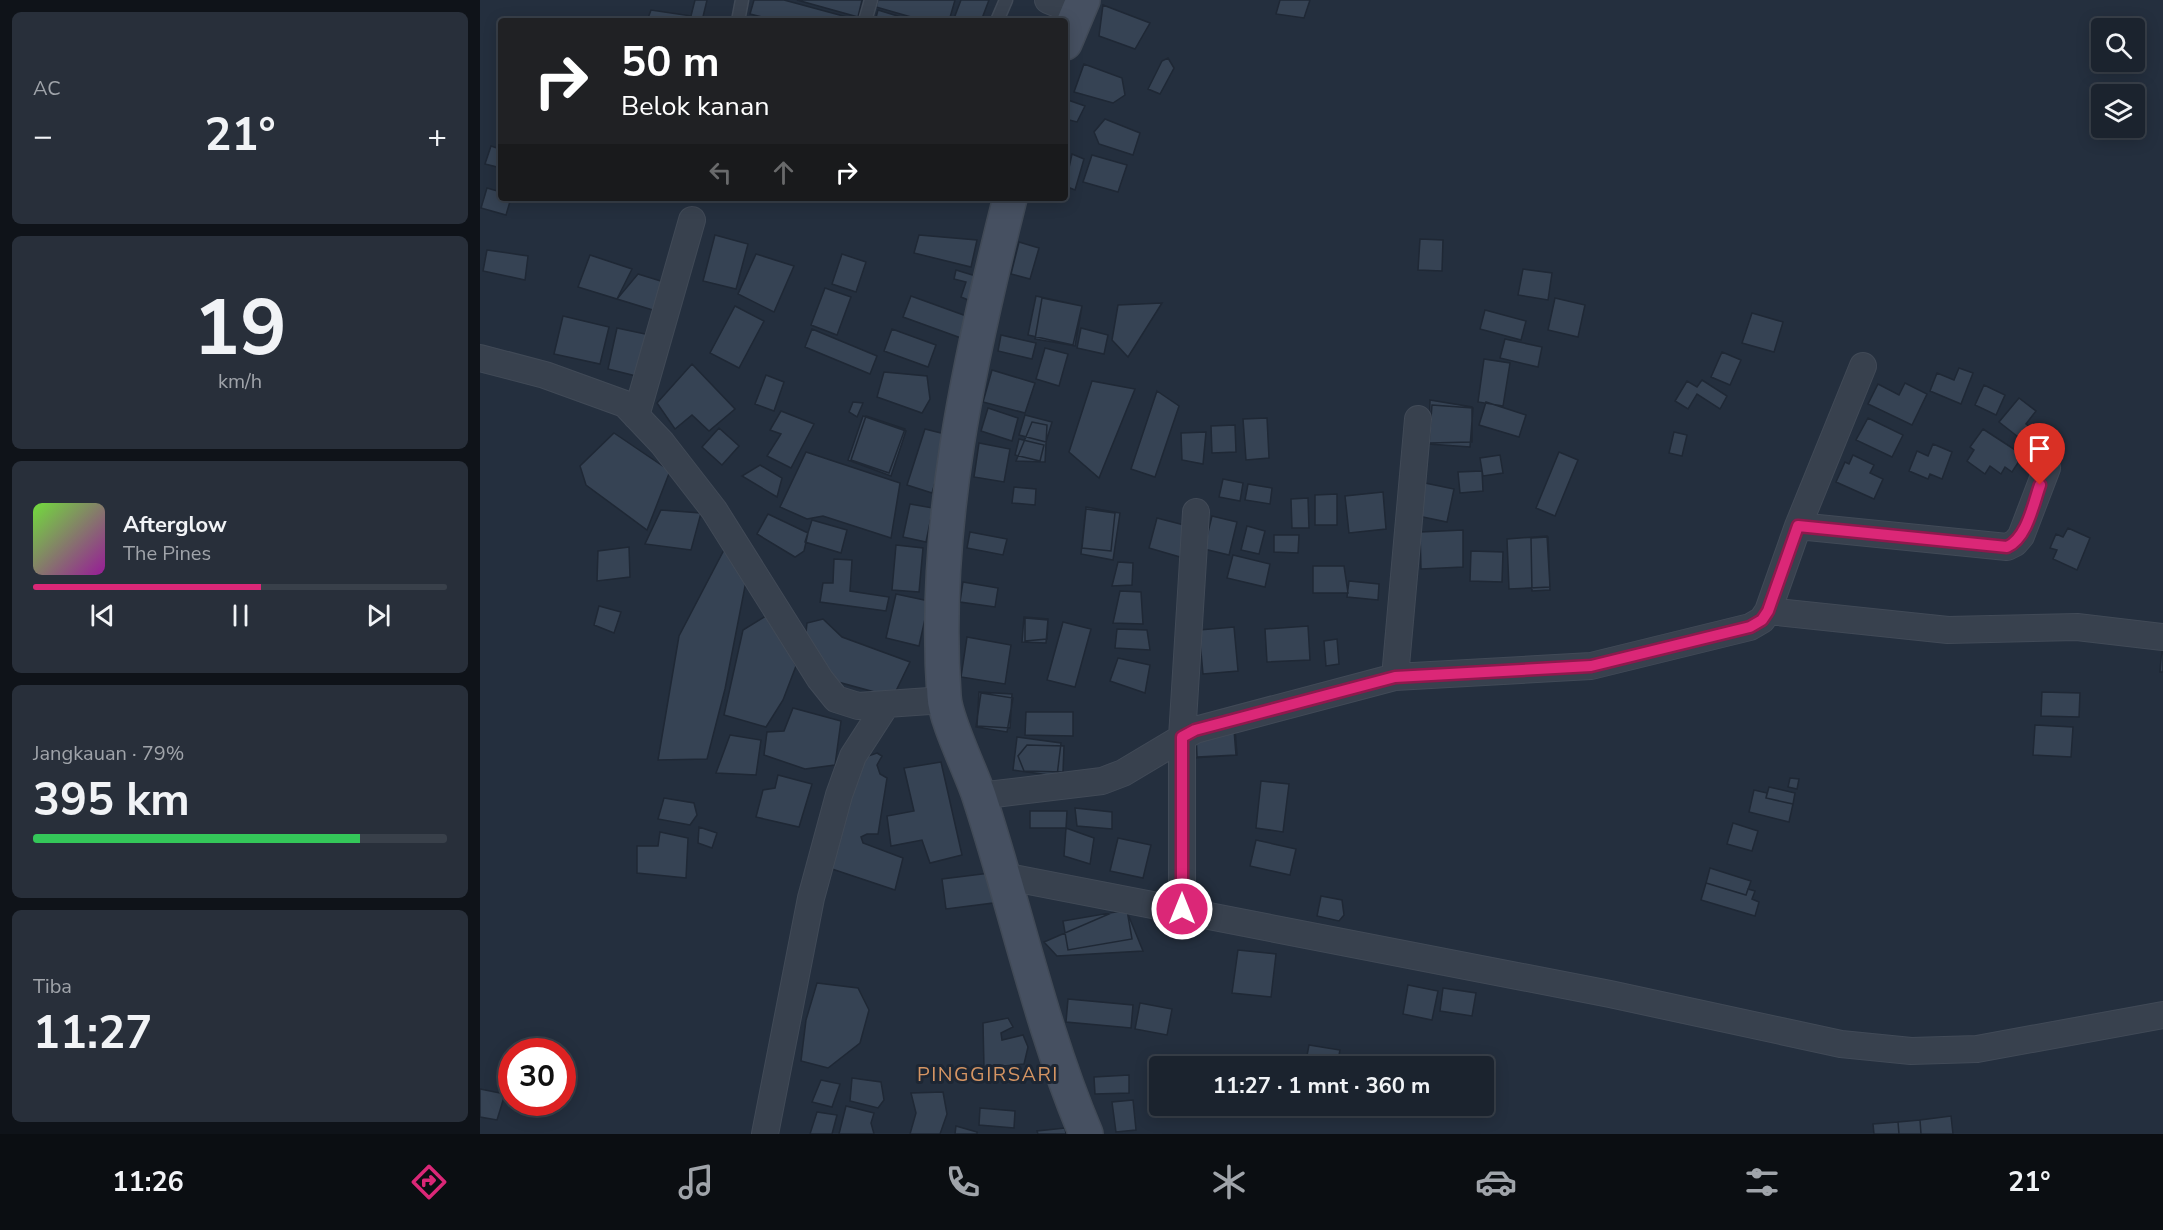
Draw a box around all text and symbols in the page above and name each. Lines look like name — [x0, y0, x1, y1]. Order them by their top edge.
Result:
map controls — [2091, 18, 2145, 138]
button: search — [2091, 18, 2145, 72]
text: 50 m — [621, 34, 720, 91]
icon: right — [522, 42, 600, 120]
text: AC — [33, 75, 61, 102]
button: layers — [2091, 84, 2145, 138]
text: Belok kanan — [621, 88, 770, 125]
text: 21° — [204, 105, 276, 166]
text: − — [33, 114, 53, 159]
text: + — [427, 114, 447, 159]
icon: left — [704, 156, 737, 189]
icon: ahead — [767, 156, 800, 189]
icon: right — [830, 156, 863, 189]
text: 19 — [193, 275, 287, 382]
text: km/h — [218, 368, 262, 395]
pin — [2014, 423, 2065, 485]
icon: arrive — [2023, 432, 2056, 465]
text: Afterglow — [123, 510, 227, 540]
text: The Pines — [123, 540, 211, 567]
icon: previous — [86, 599, 119, 632]
icon: pause — [224, 599, 257, 632]
icon: next — [362, 599, 395, 632]
text: Jangkauan · 79% — [33, 740, 184, 767]
text: 395 km — [33, 770, 190, 831]
position arrow — [1150, 877, 1214, 941]
text: Tiba — [33, 973, 72, 1000]
text: 11:27 — [33, 1003, 152, 1064]
speed limit sign: 30 — [498, 1038, 576, 1116]
district label: PINGGIRSARI — [917, 1061, 1059, 1088]
text: 11:27 · 1 mnt · 360 m — [1213, 1071, 1430, 1101]
icon: directions — [408, 1161, 450, 1203]
icon: music — [675, 1161, 717, 1203]
icon: phone — [942, 1161, 984, 1203]
icon: climate — [1208, 1161, 1250, 1203]
icon: car — [1475, 1161, 1517, 1203]
icon: filters — [1741, 1161, 1783, 1203]
text: 11:26 — [112, 1164, 184, 1201]
text: 21° — [2008, 1164, 2051, 1201]

